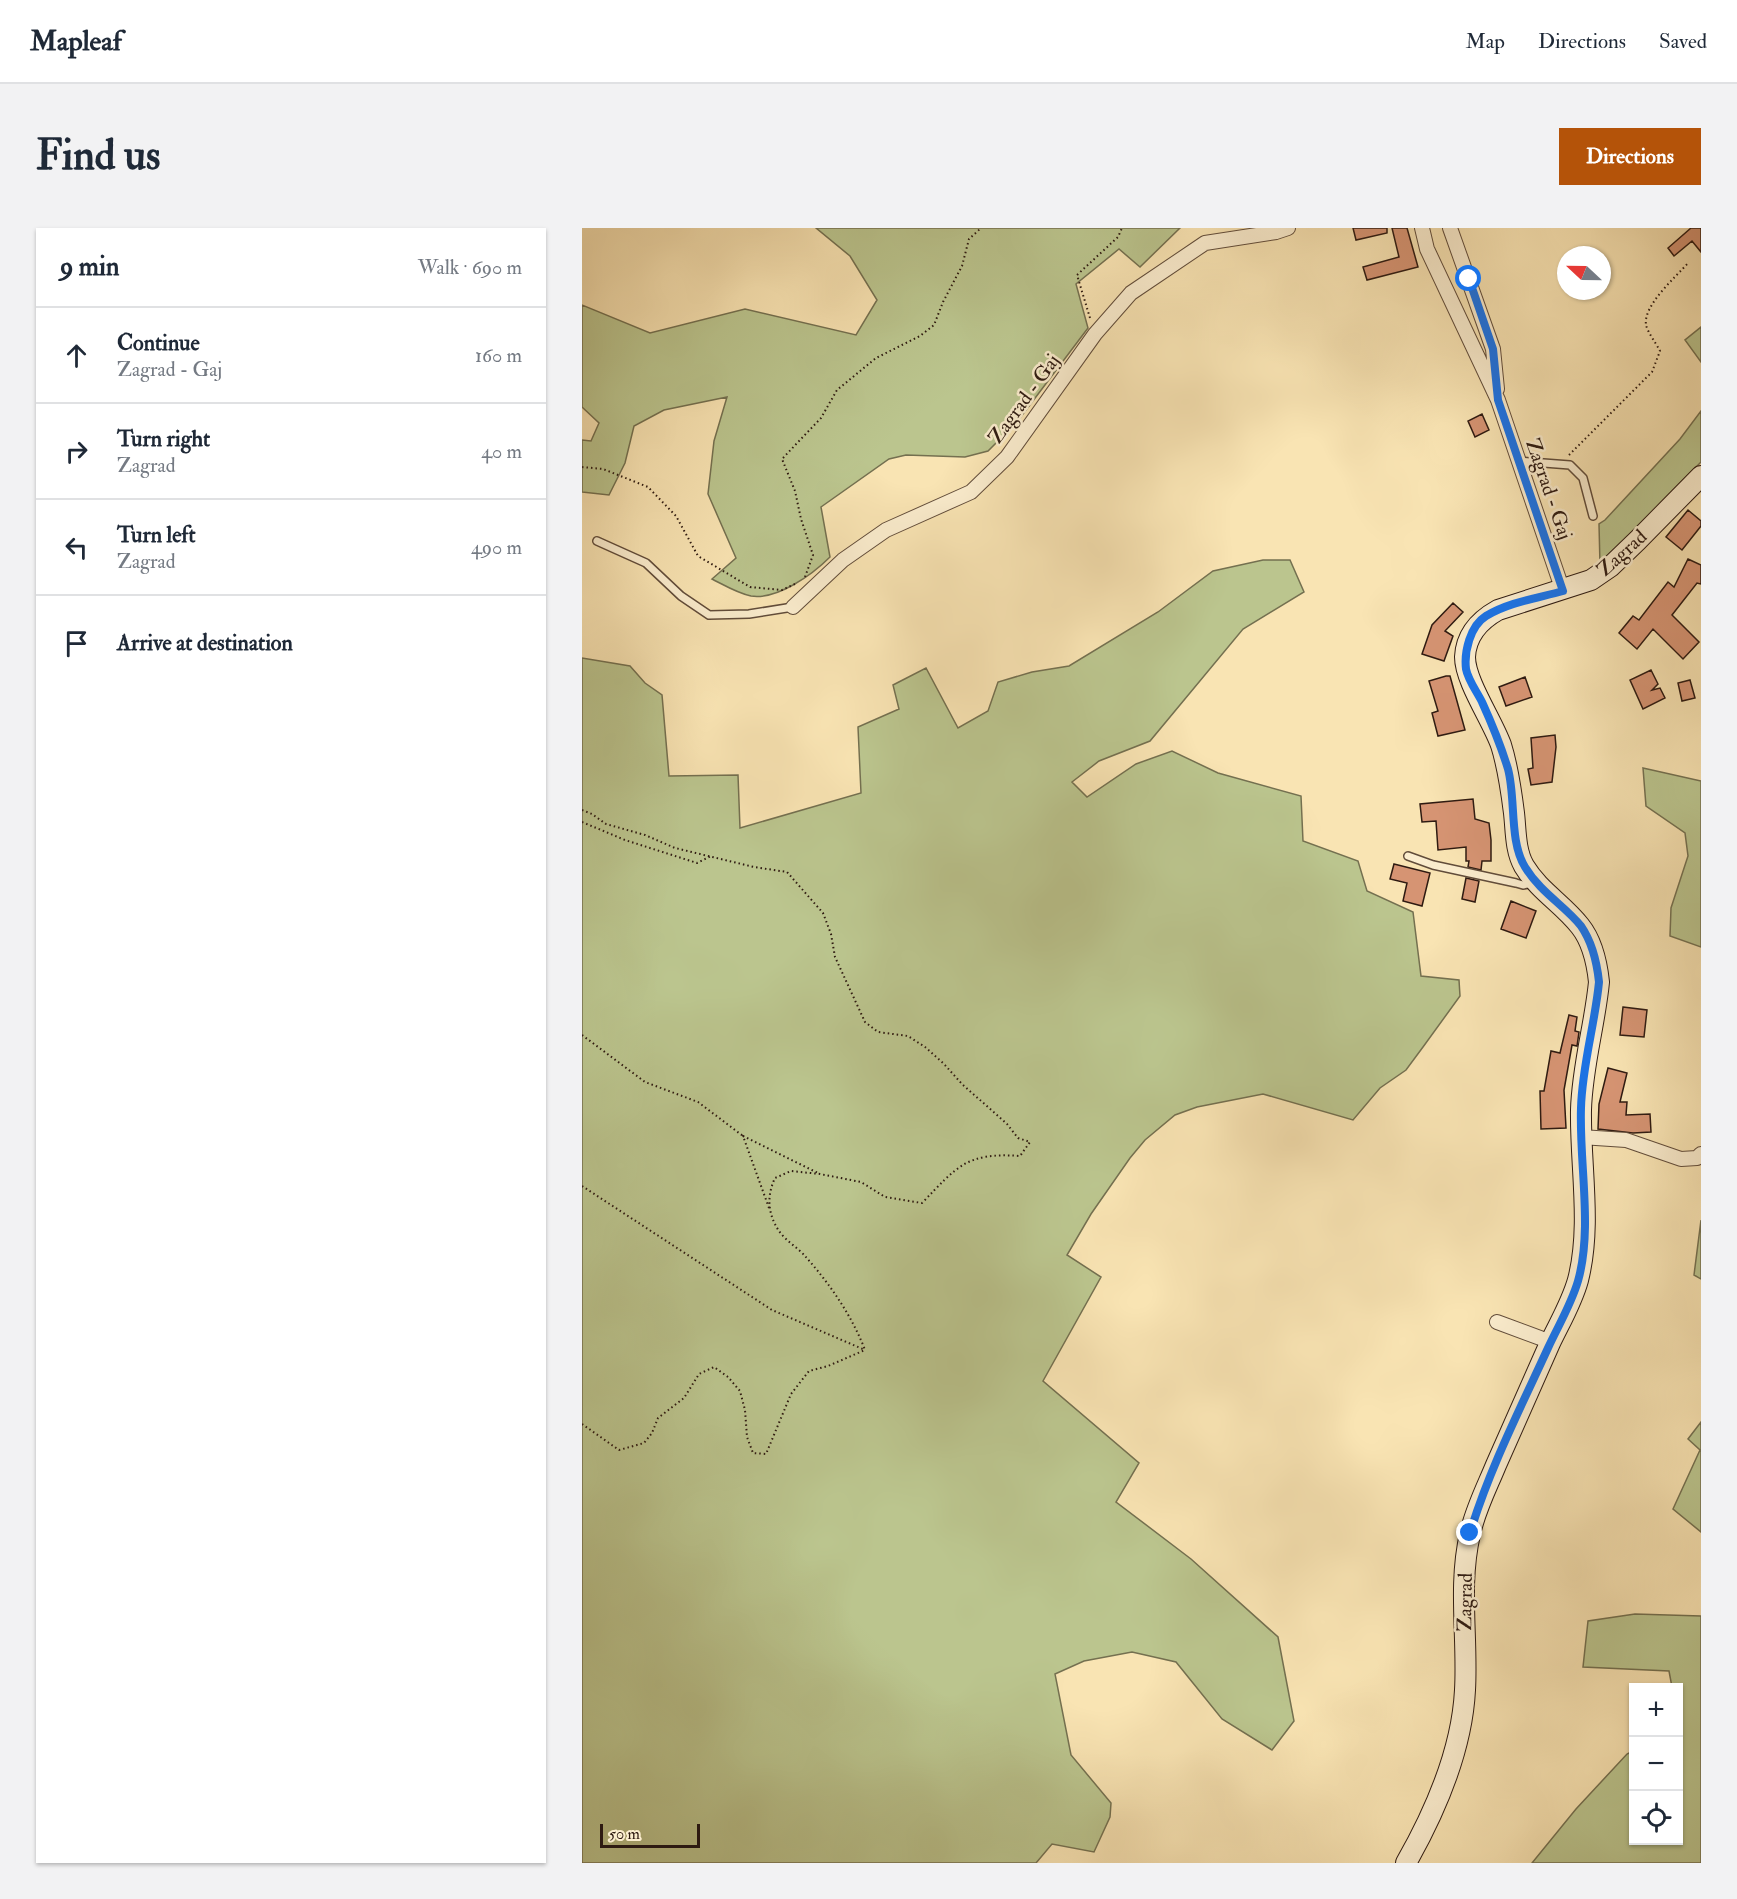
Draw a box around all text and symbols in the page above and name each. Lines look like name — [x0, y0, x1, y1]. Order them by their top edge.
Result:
text: Mapleaf — [30, 24, 122, 59]
text: Map — [1465, 28, 1505, 55]
text: Directions — [1538, 28, 1626, 55]
text: Saved — [1659, 28, 1707, 55]
button: Directions — [1559, 128, 1701, 185]
text: Find us — [36, 130, 160, 182]
north arrow — [1557, 246, 1611, 300]
text: 9 min — [60, 251, 119, 283]
text: Walk · 690 m — [418, 255, 522, 280]
route start — [1455, 265, 1481, 291]
text: Continue — [117, 329, 200, 357]
icon: ahead — [60, 339, 93, 372]
text: 160 m — [475, 343, 522, 368]
street label: Zagrad - Gaj — [983, 349, 1065, 449]
text: Zagrad - Gaj — [117, 357, 222, 382]
text: Turn right — [117, 425, 210, 453]
icon: right — [60, 435, 93, 468]
street label: Zagrad - Gaj — [1520, 435, 1578, 543]
text: 40 m — [481, 439, 522, 464]
text: Zagrad — [117, 453, 176, 478]
text: Turn left — [117, 521, 196, 549]
street label: Zagrad — [1592, 524, 1652, 582]
icon: left — [60, 531, 93, 564]
text: 490 m — [471, 535, 522, 560]
text: Zagrad — [117, 549, 176, 574]
icon: arrive — [60, 627, 93, 660]
text: Arrive at destination — [117, 629, 293, 657]
route end — [1456, 1519, 1482, 1545]
street label: Zagrad — [1452, 1572, 1478, 1632]
map controls — [1629, 1683, 1683, 1845]
button: + — [1629, 1683, 1683, 1737]
button: − — [1629, 1737, 1683, 1791]
button: locate — [1629, 1791, 1683, 1845]
scale bar — [600, 1821, 700, 1848]
text: 50 m — [609, 1824, 640, 1844]

